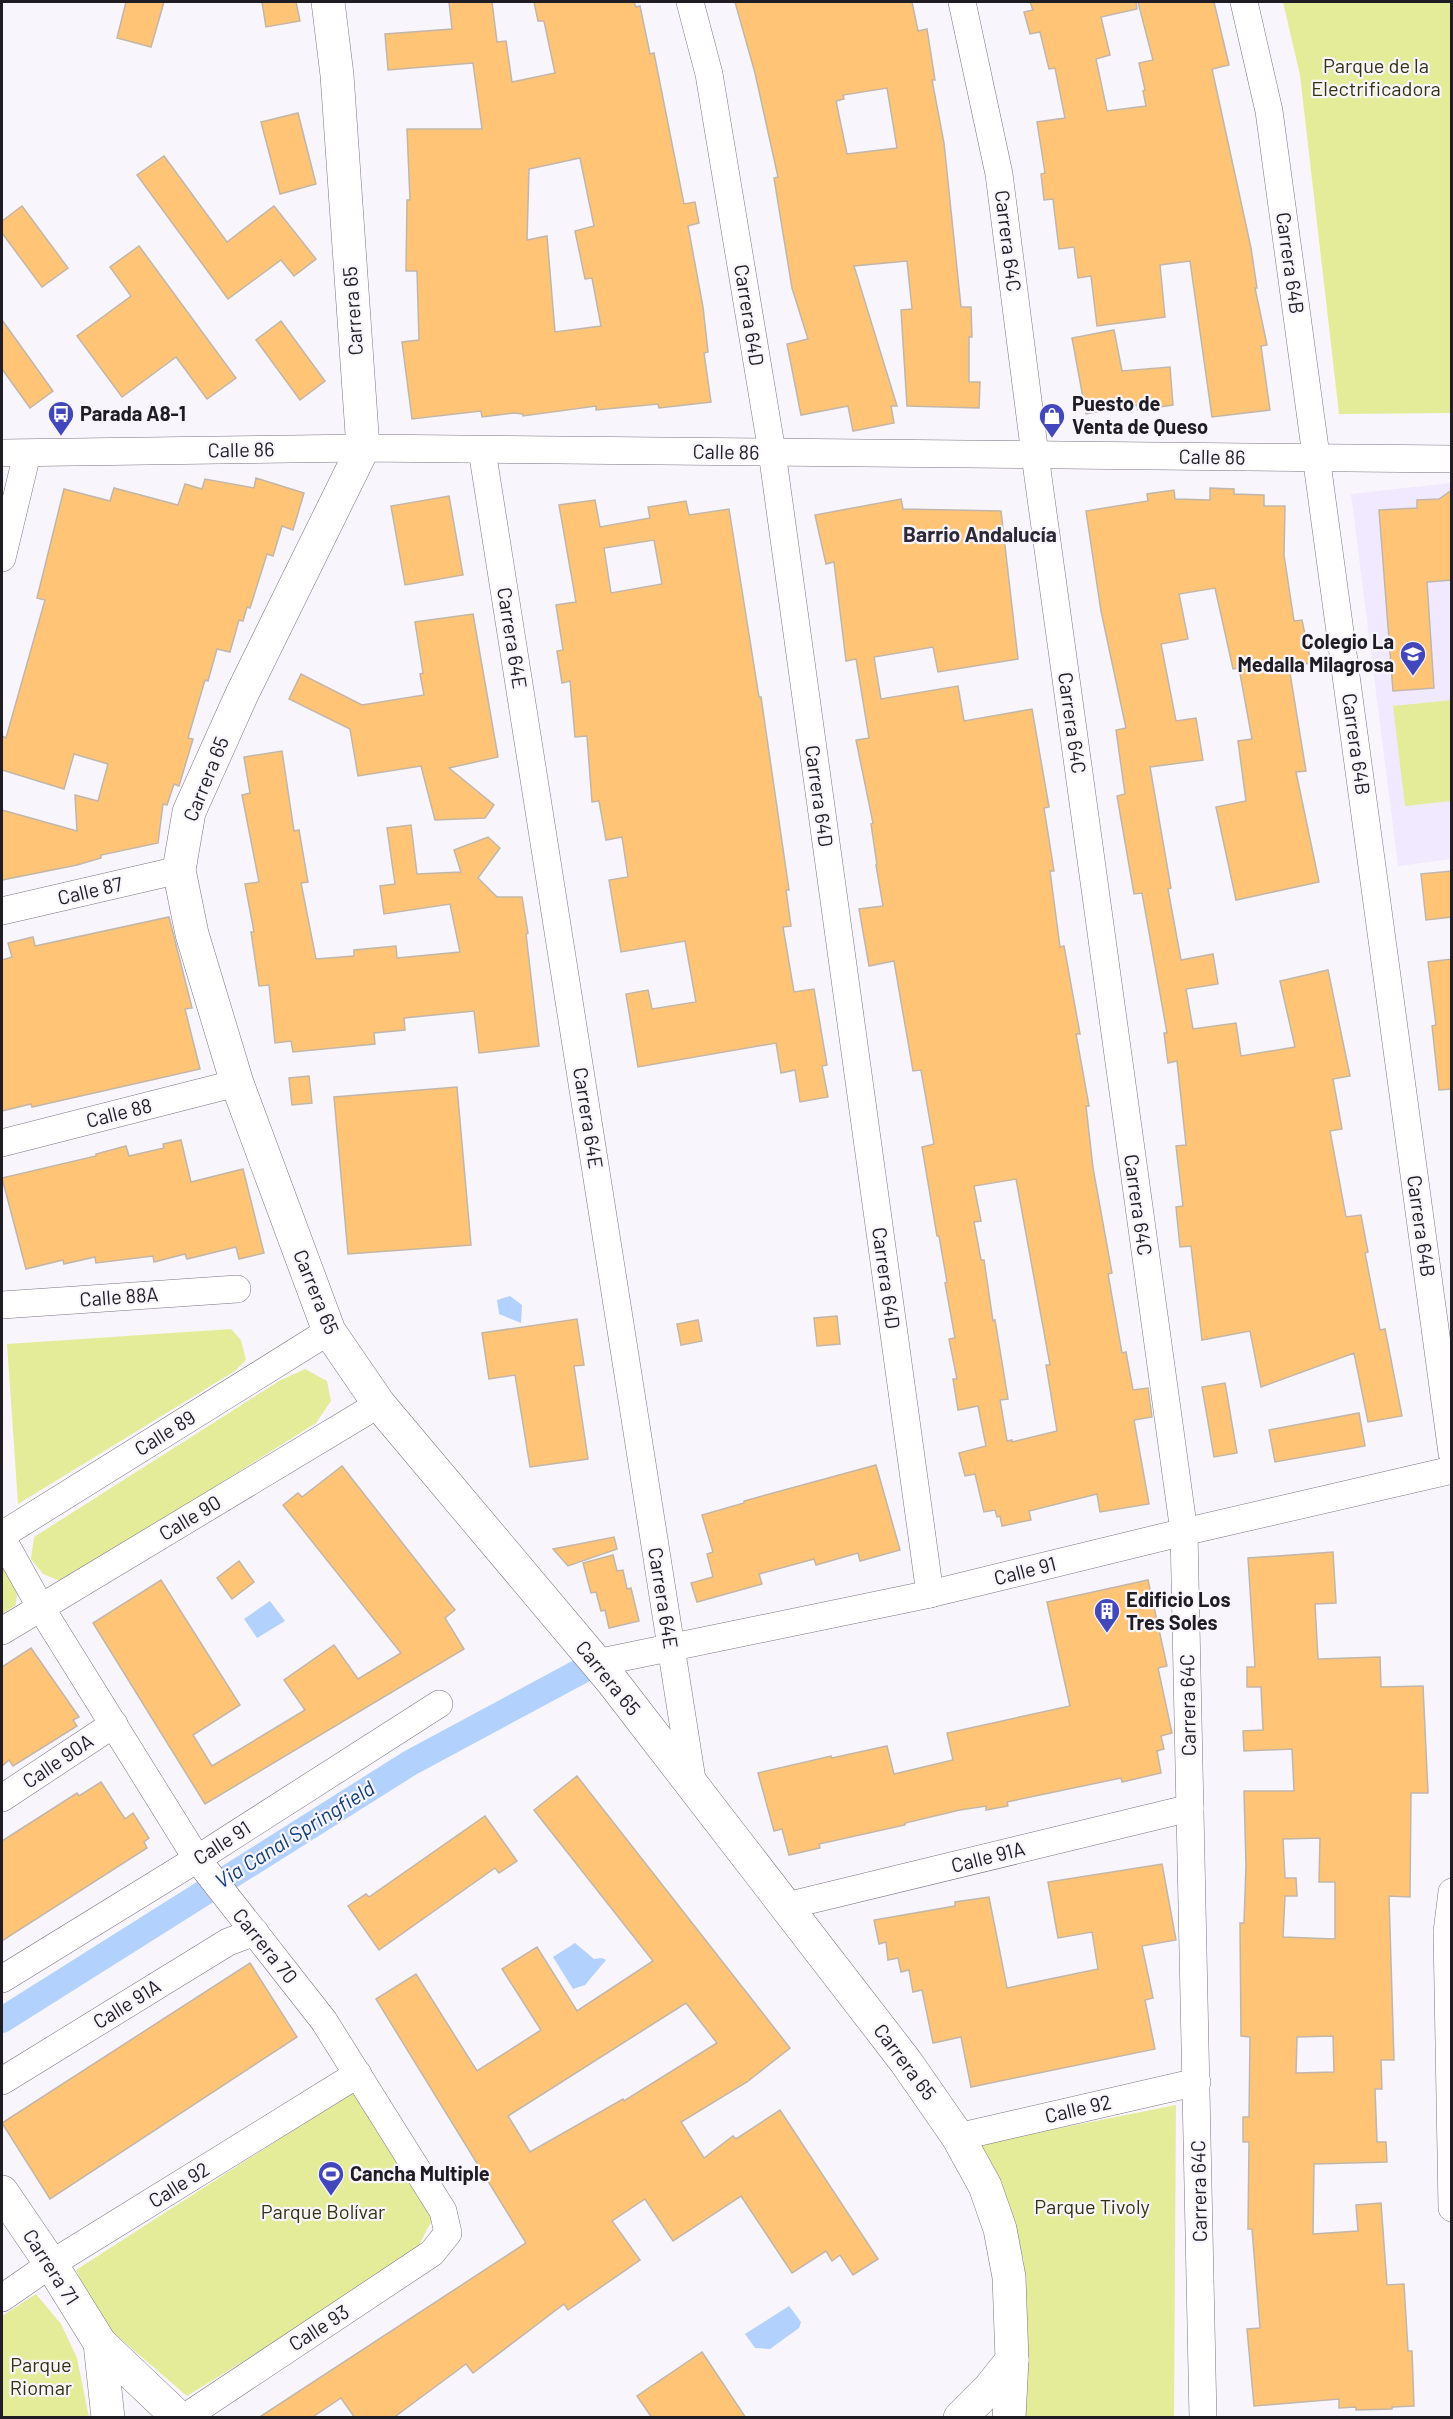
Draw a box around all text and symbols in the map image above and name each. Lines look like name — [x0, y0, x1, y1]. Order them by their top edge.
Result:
park label: Parque de la Electrificadora — [1311, 53, 1441, 100]
street label: Carrera 64C — [991, 189, 1027, 293]
street label: Carrera 64B — [1272, 210, 1310, 315]
street label: Carrera 64D — [730, 262, 770, 367]
street label: Carrera 65 — [337, 266, 367, 356]
place label: Puesto de Venta de Queso — [1072, 391, 1208, 438]
bus stop icon: Parada A8-1 — [46, 399, 76, 437]
place label: Parada A8-1 — [80, 401, 186, 425]
shop icon: Puesto de Venta de Queso — [1037, 401, 1067, 439]
street label: Calle 86 — [207, 436, 275, 462]
street label: Calle 86 — [692, 438, 760, 464]
street label: Calle 86 — [1178, 443, 1246, 469]
district label: Barrio Andalucía — [903, 521, 1057, 546]
street label: Carrera 64E — [493, 585, 533, 690]
place label: Colegio La Medalla Milagrosa — [1237, 629, 1394, 676]
school or university icon: Colegio La Medalla Milagrosa — [1398, 639, 1428, 677]
street label: Carrera 64C — [1054, 671, 1092, 775]
street label: Carrera 64B — [1338, 691, 1376, 796]
street label: Carrera 65 — [177, 733, 233, 825]
street label: Carrera 64D — [801, 743, 839, 848]
street label: Calle 87 — [55, 871, 125, 909]
street label: Carrera 64E — [569, 1065, 609, 1170]
street label: Calle 88 — [83, 1092, 154, 1132]
street label: Carrera 64C — [1120, 1153, 1158, 1257]
street label: Carrera 64B — [1403, 1173, 1441, 1278]
street label: Carrera 64D — [868, 1225, 906, 1330]
street label: Carrera 65 — [289, 1246, 345, 1338]
street label: Calle 88A — [79, 1281, 159, 1311]
street label: Calle 89 — [130, 1404, 199, 1460]
street label: Calle 90 — [154, 1489, 225, 1545]
street label: Carrera 64E — [644, 1545, 684, 1650]
street label: Calle 91 — [991, 1551, 1058, 1589]
place label: Edificio Los Tres Soles — [1126, 1587, 1231, 1634]
building icon: Edificio Los Tres Soles — [1092, 1596, 1122, 1634]
street label: Carrera 65 — [571, 1635, 646, 1720]
street label: Carrera 64C — [1174, 1654, 1200, 1756]
street label: Calle 90A — [18, 1728, 97, 1792]
water label: Via Canal Springfield — [210, 1775, 379, 1893]
street label: Calle 91 — [188, 1815, 254, 1869]
street label: Calle 91A — [948, 1835, 1027, 1877]
street label: Carrera 70 — [228, 1903, 303, 1988]
street label: Calle 91A — [88, 1973, 165, 2033]
street label: Carrera 65 — [869, 2018, 942, 2104]
street label: Calle 92 — [1042, 2089, 1113, 2127]
street label: Carrera 64C — [1185, 2140, 1211, 2242]
street label: Calle 92 — [144, 2156, 213, 2212]
sports icon: Cancha Multiple — [316, 2159, 346, 2197]
place label: Cancha Multiple — [350, 2161, 490, 2185]
park label: Parque Tivoly — [1034, 2194, 1150, 2218]
park label: Parque Bolívar — [261, 2199, 385, 2223]
street label: Carrera 71 — [19, 2224, 85, 2309]
street label: Calle 93 — [284, 2299, 353, 2355]
park label: Parque Riomar — [10, 2352, 72, 2399]

